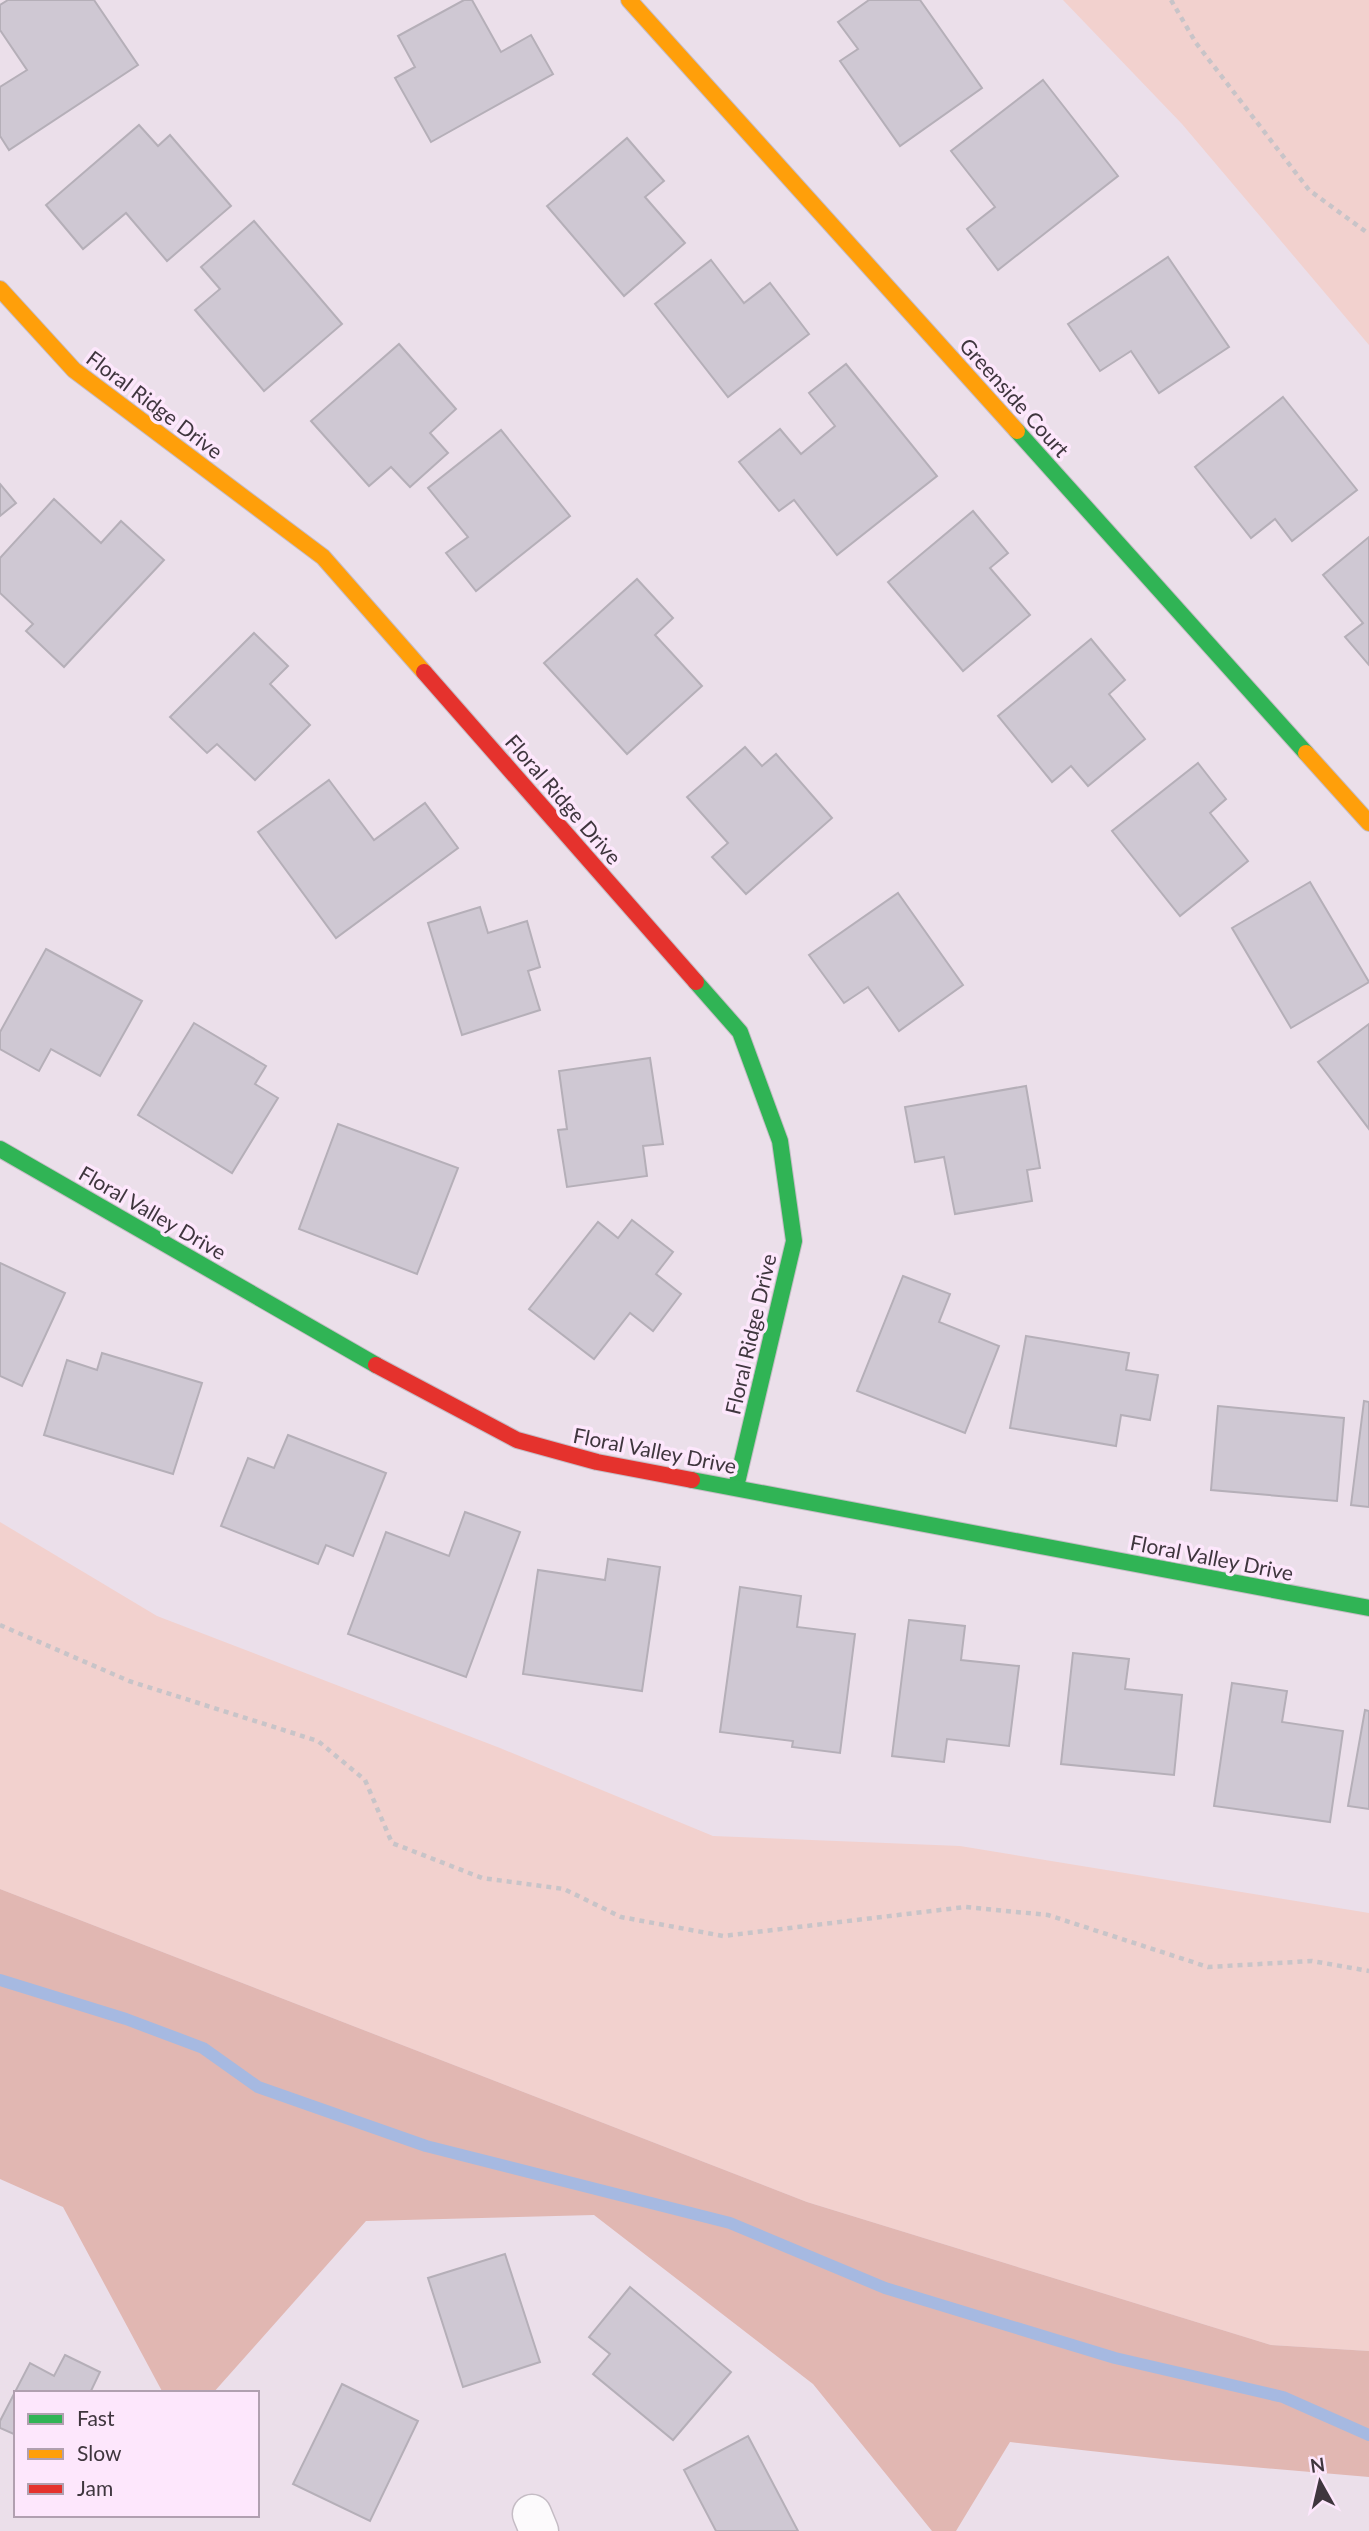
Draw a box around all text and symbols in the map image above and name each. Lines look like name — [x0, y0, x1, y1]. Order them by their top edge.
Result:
street label: Greenside Court — [955, 332, 1075, 462]
street label: Floral Ridge Drive — [82, 345, 228, 463]
street label: Floral Ridge Drive — [501, 729, 627, 869]
street label: Floral Valley Drive — [75, 1160, 231, 1264]
street label: Floral Ridge Drive — [719, 1251, 781, 1417]
street label: Floral Valley Drive — [571, 1422, 739, 1478]
street label: Floral Valley Drive — [1128, 1529, 1296, 1585]
legend — [14, 2391, 259, 2517]
text: Fast — [77, 2405, 115, 2430]
text: Slow — [77, 2440, 122, 2465]
north arrow — [1285, 2447, 1355, 2517]
text: N — [1309, 2452, 1326, 2477]
text: Jam — [77, 2475, 113, 2500]

